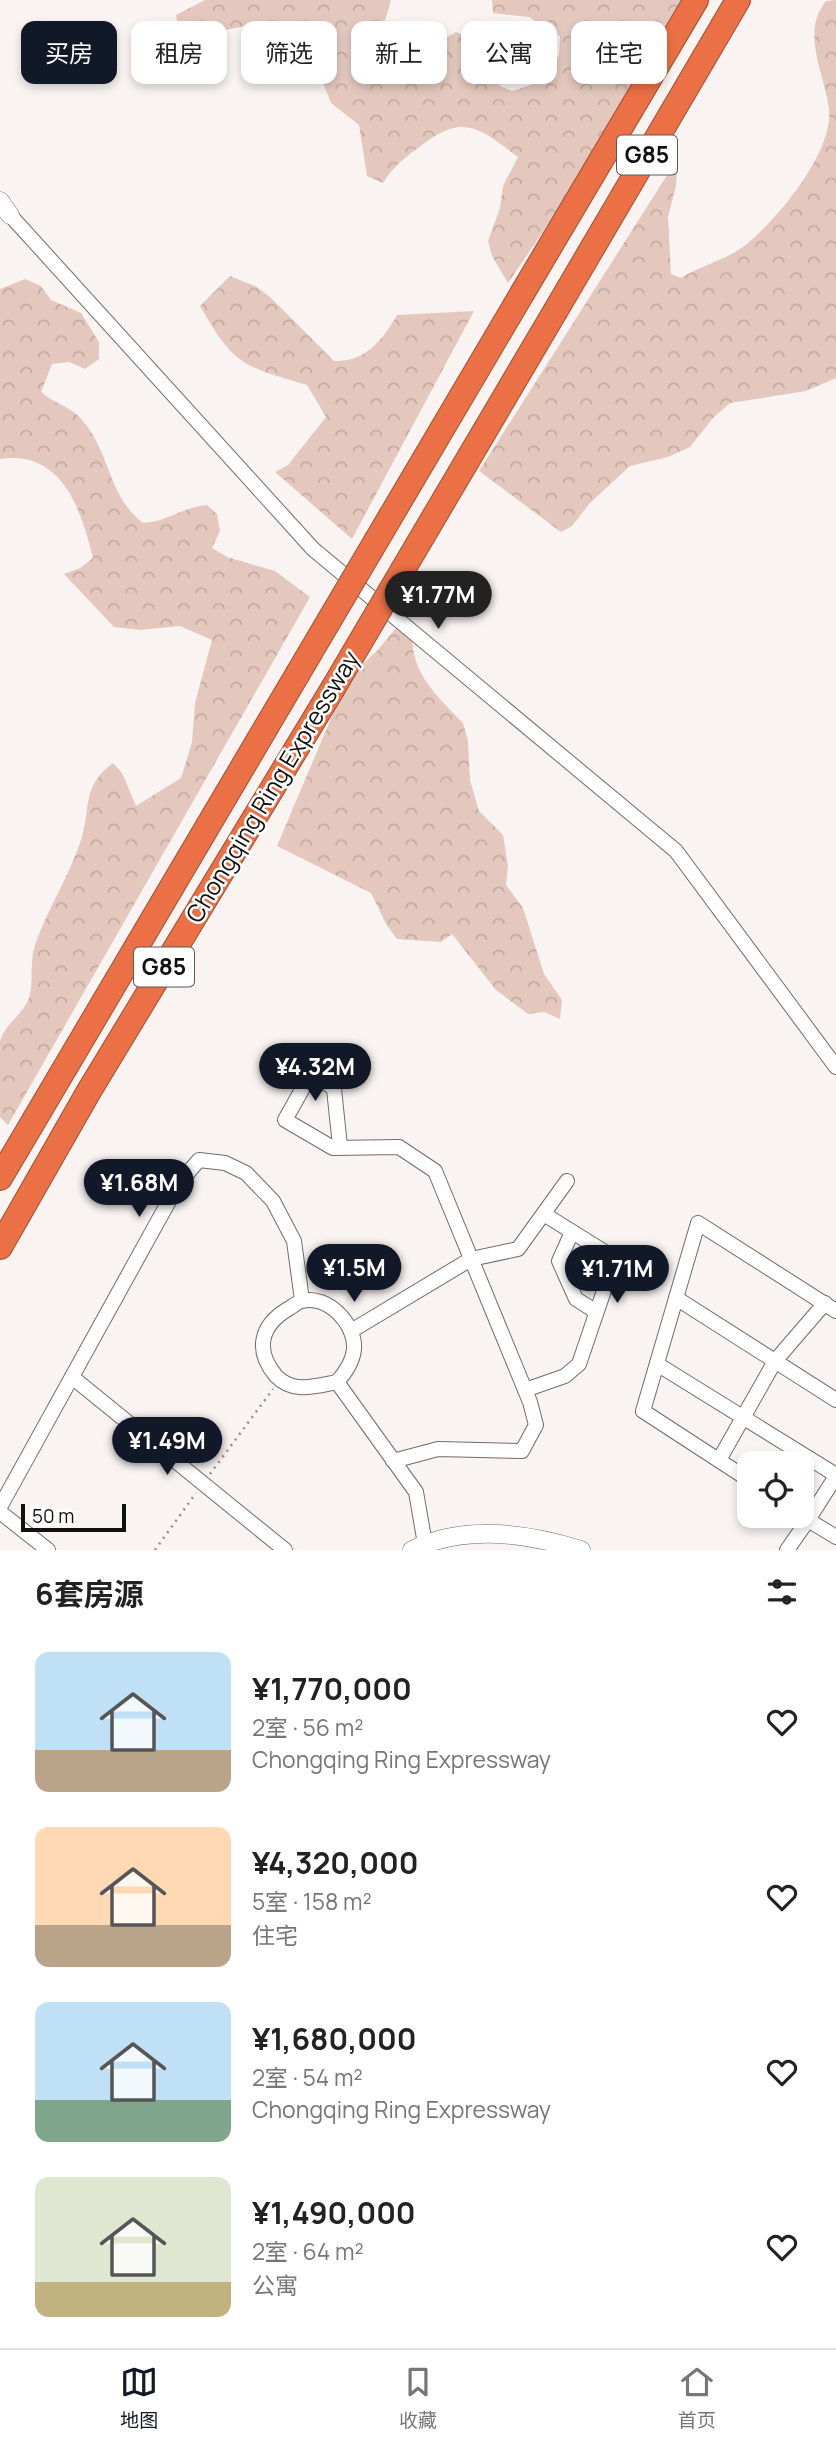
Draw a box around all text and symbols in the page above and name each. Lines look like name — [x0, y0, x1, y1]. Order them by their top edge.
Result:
chip: 买房 — [21, 21, 117, 84]
chip: 租房 — [131, 21, 227, 84]
chip: 筛选 — [241, 21, 337, 84]
chip: 新上 — [351, 21, 447, 84]
chip: 公寓 — [461, 21, 557, 84]
chip: 住宅 — [571, 21, 667, 84]
road number: G85 — [617, 136, 677, 174]
pin: ¥1.77M — [381, 572, 495, 631]
text: ¥1.77M — [401, 578, 475, 610]
street label: Chongqing Ring Expressway — [177, 644, 366, 928]
road number: G85 — [134, 948, 194, 986]
pin: ¥4.32M — [258, 1044, 372, 1103]
text: ¥4.32M — [275, 1050, 355, 1082]
pin: ¥1.68M — [82, 1160, 196, 1219]
text: ¥1.68M — [100, 1166, 178, 1198]
pin: ¥1.5M — [305, 1244, 403, 1304]
pin: ¥1.71M — [560, 1246, 674, 1305]
text: ¥1.5M — [322, 1251, 386, 1283]
text: ¥1.71M — [581, 1252, 653, 1284]
pin: ¥1.49M — [110, 1418, 224, 1477]
text: ¥1.49M — [128, 1424, 206, 1456]
map controls — [737, 1451, 814, 1528]
button: locate — [737, 1451, 814, 1528]
scale bar — [21, 1501, 126, 1533]
text: 50 m — [32, 1503, 74, 1529]
text: 6套房源 — [35, 1573, 144, 1614]
icon: filters — [763, 1573, 801, 1611]
text: ¥1,770,000 — [252, 1668, 412, 1709]
icon: home — [91, 1680, 175, 1764]
icon: heart — [763, 1703, 801, 1741]
text: 2室 · 56 m² — [252, 1711, 363, 1743]
text: Chongqing Ring Expressway — [252, 1743, 551, 1775]
text: ¥4,320,000 — [252, 1842, 418, 1883]
icon: home — [91, 1855, 175, 1939]
icon: heart — [763, 1878, 801, 1916]
text: 5室 · 158 m² — [252, 1885, 372, 1917]
text: 住宅 — [252, 1919, 298, 1951]
text: ¥1,680,000 — [252, 2018, 416, 2059]
icon: home — [91, 2030, 175, 2114]
icon: heart — [763, 2053, 801, 2091]
text: 2室 · 54 m² — [252, 2061, 363, 2093]
text: Chongqing Ring Expressway — [252, 2093, 551, 2125]
text: ¥1,490,000 — [252, 2192, 416, 2233]
icon: home — [91, 2205, 175, 2289]
icon: heart — [763, 2228, 801, 2266]
text: 2室 · 64 m² — [252, 2235, 364, 2267]
text: 公寓 — [252, 2269, 298, 2301]
tab: 地图 — [120, 2363, 158, 2433]
tab: 收藏 — [399, 2363, 437, 2433]
tab: 首页 — [678, 2363, 716, 2433]

